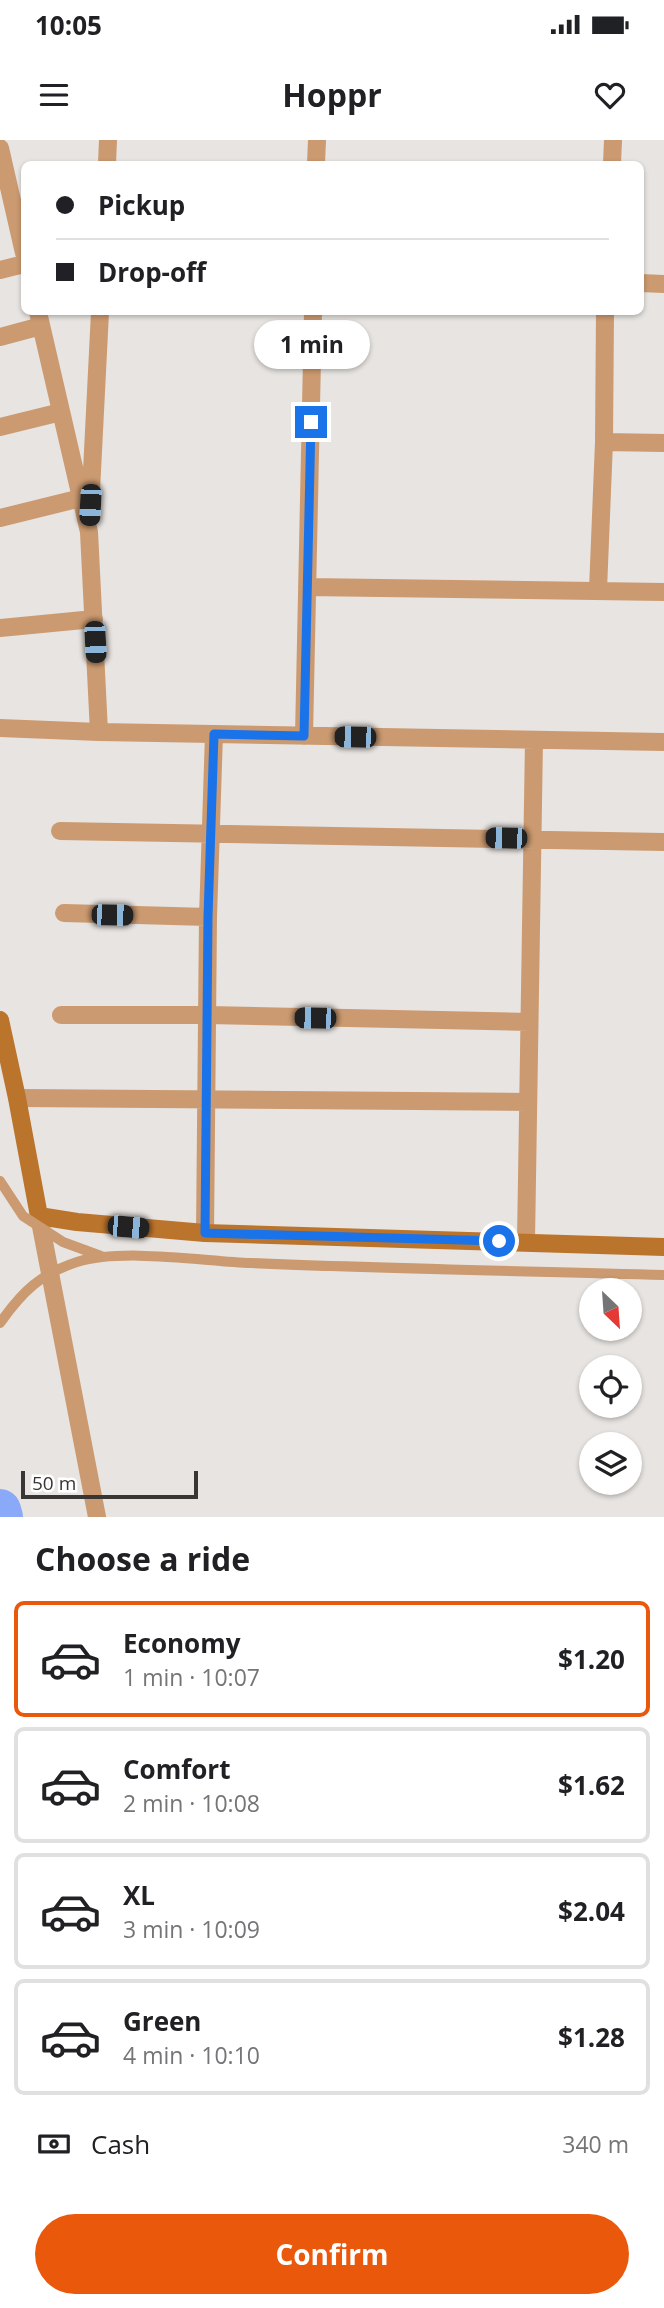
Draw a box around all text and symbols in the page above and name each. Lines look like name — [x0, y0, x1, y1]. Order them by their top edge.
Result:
text: 10:05 — [35, 7, 102, 43]
text: Hoppr — [282, 73, 382, 116]
icon: menu — [35, 76, 73, 114]
icon: heart — [591, 76, 629, 114]
text: Pickup — [98, 187, 185, 223]
text: Drop-off — [98, 254, 206, 290]
callout: 1 min — [253, 320, 369, 370]
text: 1 min — [280, 328, 344, 360]
route end — [295, 406, 327, 438]
car — [79, 483, 102, 527]
car — [84, 620, 107, 664]
car — [334, 726, 377, 748]
car — [485, 827, 528, 849]
car — [91, 904, 134, 926]
car — [294, 1007, 337, 1029]
car — [107, 1215, 150, 1239]
route start — [483, 1225, 515, 1257]
north arrow — [579, 1278, 642, 1340]
map controls — [579, 1278, 642, 1495]
button: locate — [579, 1355, 642, 1418]
button: layers — [579, 1432, 642, 1495]
scale bar — [21, 1468, 198, 1500]
text: 50 m — [32, 1470, 76, 1496]
text: Choose a ride — [35, 1537, 250, 1580]
text: Economy — [123, 1625, 241, 1661]
icon: car — [39, 1628, 102, 1691]
text: $1.20 — [558, 1641, 625, 1677]
text: 1 min · 10:07 — [123, 1661, 260, 1693]
text: Comfort — [123, 1751, 230, 1787]
icon: car — [39, 1754, 102, 1817]
text: $1.62 — [558, 1767, 625, 1803]
text: 2 min · 10:08 — [123, 1787, 260, 1819]
text: XL — [123, 1877, 155, 1913]
icon: car — [39, 1880, 102, 1943]
text: $2.04 — [558, 1893, 625, 1929]
text: 3 min · 10:09 — [123, 1913, 260, 1945]
text: Green — [123, 2003, 201, 2039]
icon: car — [39, 2006, 102, 2069]
text: $1.28 — [558, 2019, 625, 2055]
text: 4 min · 10:10 — [123, 2039, 260, 2071]
icon: cash — [35, 2125, 73, 2163]
text: Cash — [91, 2126, 150, 2162]
text: 340 m — [562, 2128, 629, 2160]
button: Confirm — [35, 2214, 629, 2294]

